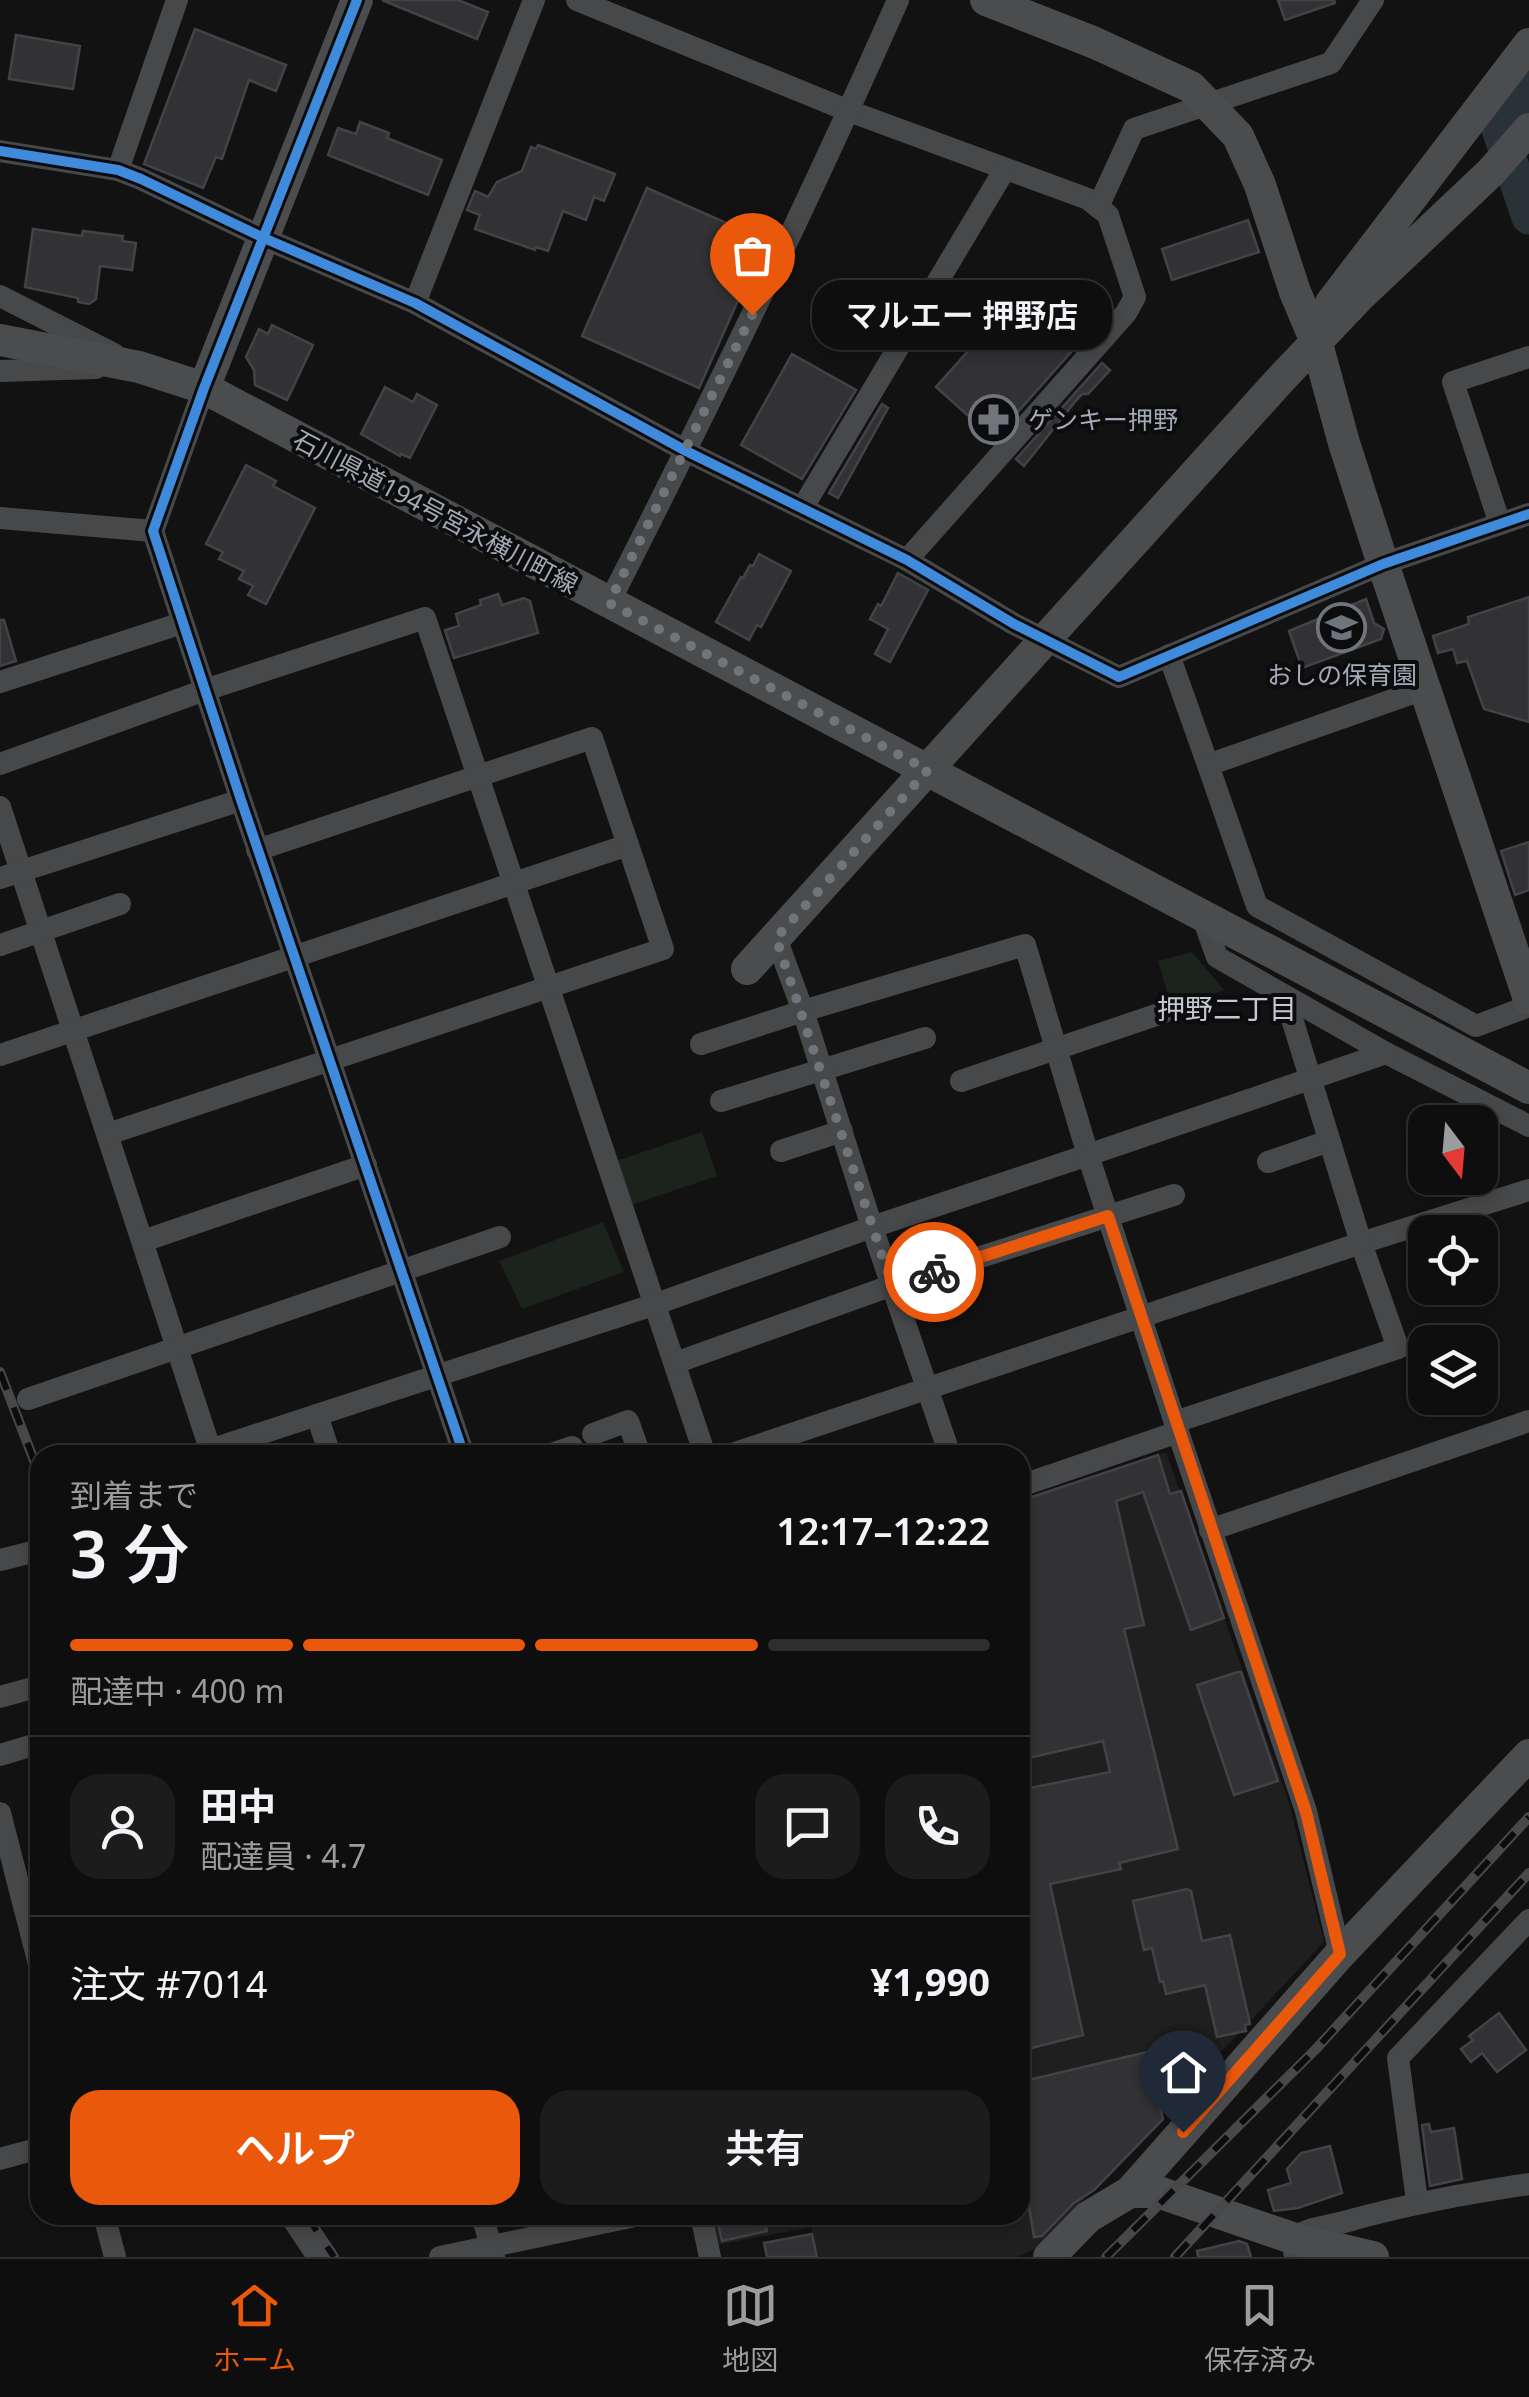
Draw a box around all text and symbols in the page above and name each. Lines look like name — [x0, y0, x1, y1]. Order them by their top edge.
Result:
pin — [710, 213, 795, 316]
icon: bag — [725, 228, 780, 283]
callout: マルエー 押野店 — [812, 280, 1112, 350]
text: マルエー 押野店 — [846, 293, 1078, 336]
pharmacy icon: ゲンキー押野 — [967, 393, 1019, 445]
place label: ゲンキー押野 — [1028, 402, 1178, 436]
street label: 石川県道194号宮永横川町線 — [288, 421, 584, 601]
school or university icon: おしの保育園 — [1316, 602, 1368, 654]
place label: おしの保育園 — [1267, 657, 1417, 691]
district label: 押野二丁目 — [1157, 989, 1297, 1027]
north arrow — [1408, 1105, 1498, 1195]
map controls — [1408, 1105, 1498, 1415]
button: locate — [1408, 1215, 1498, 1305]
courier — [884, 1222, 984, 1322]
icon: bike — [907, 1245, 962, 1300]
button: layers — [1408, 1325, 1498, 1415]
text: 到着まで — [70, 1473, 198, 1516]
text: 12:17–12:22 — [776, 1504, 990, 1556]
text: 3 分 — [70, 1509, 189, 1597]
text: 配達中 · 400 m — [70, 1669, 284, 1712]
button: person — [70, 1774, 175, 1879]
button: chat — [755, 1774, 860, 1879]
button: phone — [885, 1774, 990, 1879]
text: 田中 — [200, 1779, 276, 1831]
text: 配達員 · 4.7 — [200, 1834, 366, 1877]
text: ¥1,990 — [870, 1955, 990, 2007]
text: 注文 #7014 — [70, 1957, 267, 2009]
pin — [1141, 2030, 1226, 2133]
icon: home — [1156, 2045, 1211, 2100]
button: ヘルプ — [70, 2090, 520, 2205]
button: 共有 — [540, 2090, 990, 2205]
tab: ホーム — [213, 2278, 296, 2378]
tab: 地図 — [722, 2278, 778, 2378]
tab: 保存済み — [1204, 2278, 1316, 2378]

